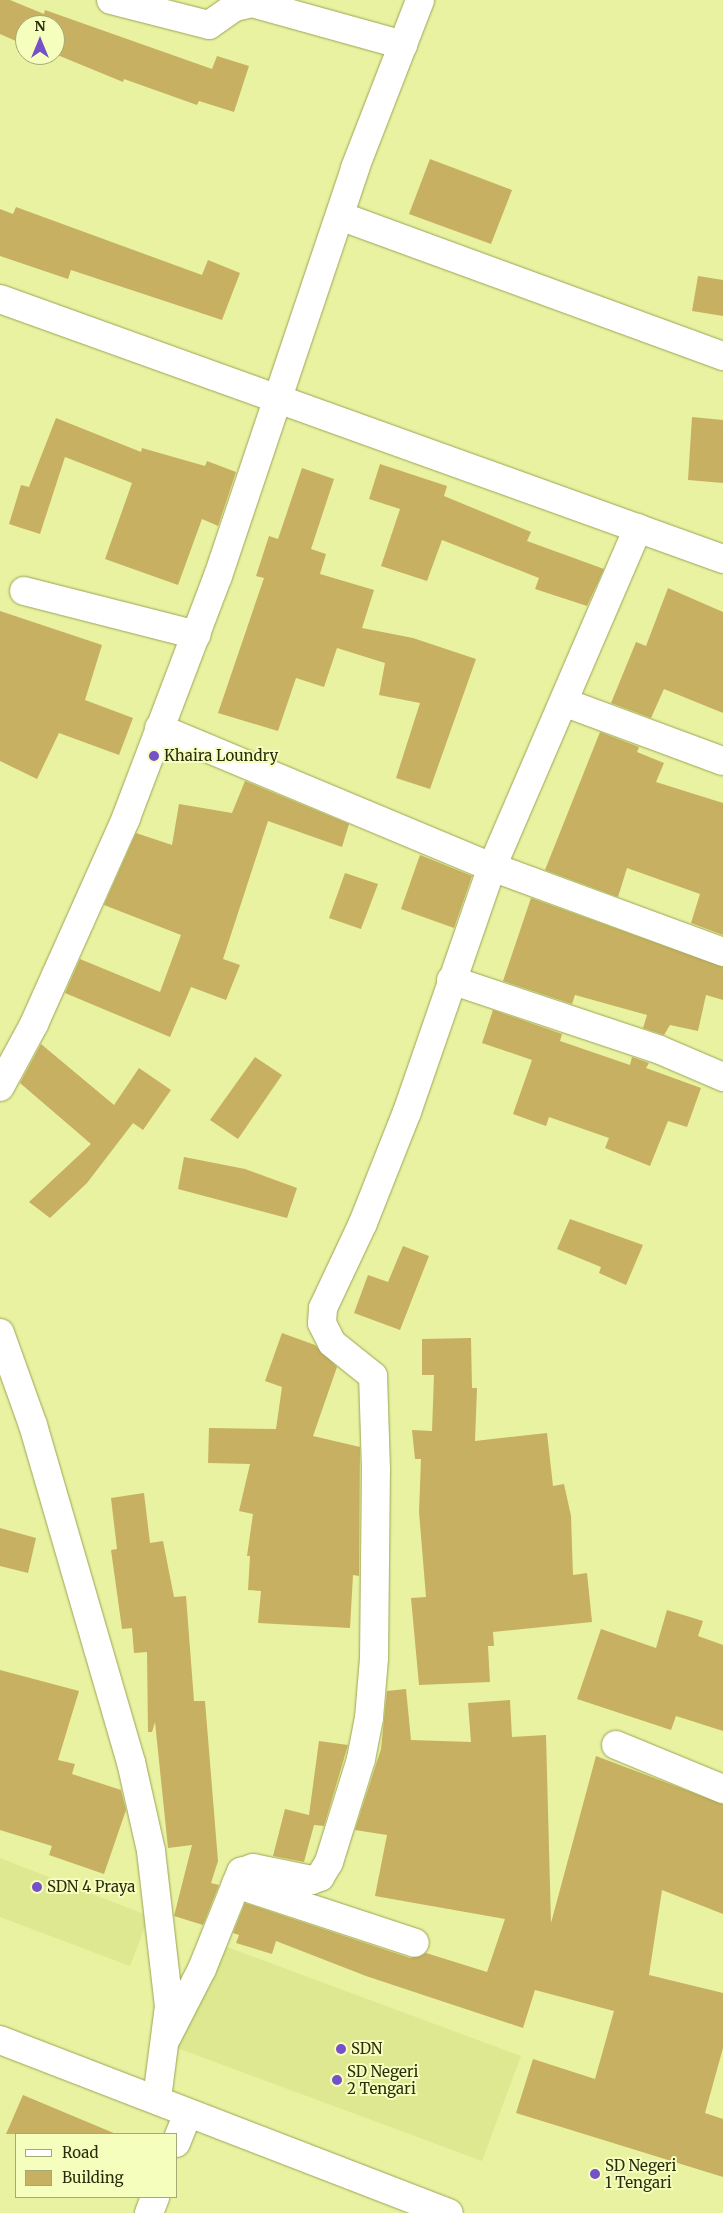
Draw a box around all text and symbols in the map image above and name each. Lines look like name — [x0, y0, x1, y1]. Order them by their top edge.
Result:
north arrow — [15, 15, 65, 65]
text: N — [34, 17, 46, 35]
place label: Khaira Loundry — [164, 747, 278, 765]
marker: Khaira Loundry — [148, 750, 160, 762]
place label: SDN 4 Praya — [47, 1878, 135, 1896]
marker: SDN 4 Praya — [31, 1881, 43, 1893]
place label: SDN — [351, 2040, 382, 2058]
marker: SDN — [335, 2043, 347, 2055]
place label: SD Negeri 2 Tengari — [347, 2062, 418, 2097]
marker: SD Negeri 2 Tengari — [331, 2074, 343, 2086]
legend — [15, 2133, 178, 2198]
text: Road — [62, 2143, 98, 2162]
place label: SD Negeri 1 Tengari — [605, 2156, 676, 2191]
text: Building — [62, 2168, 124, 2187]
marker: SD Negeri 1 Tengari — [589, 2168, 601, 2180]

